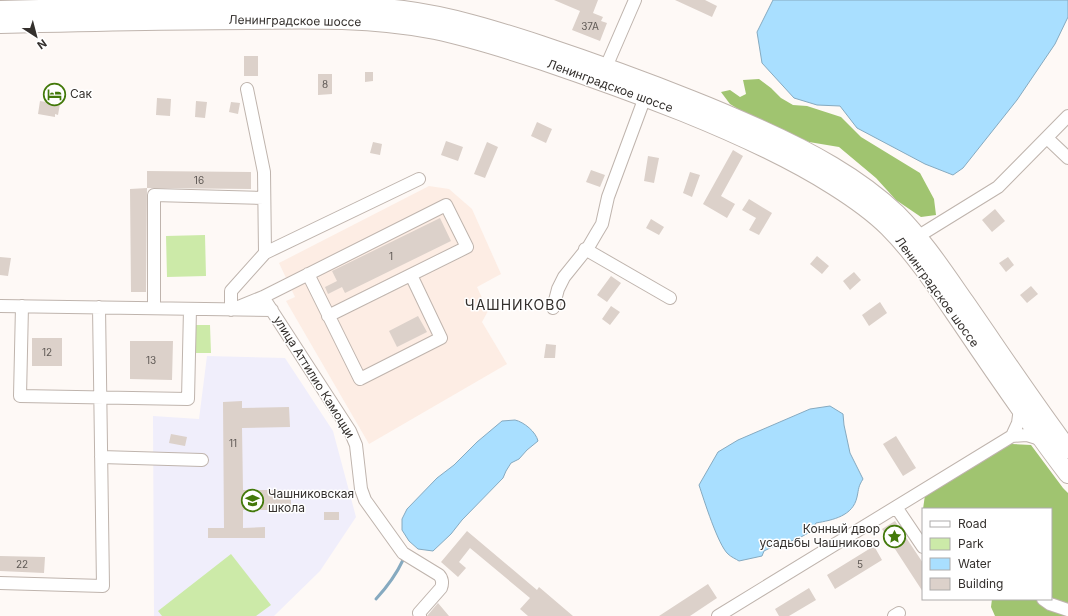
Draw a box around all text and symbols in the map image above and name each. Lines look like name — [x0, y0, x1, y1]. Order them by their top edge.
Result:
street label: Ленинградское шоссе — [228, 12, 362, 29]
north arrow — [16, 16, 56, 56]
house number: 37А — [581, 20, 599, 32]
text: N — [34, 36, 49, 52]
street label: Ленинградское шоссе — [545, 56, 675, 115]
house number: 8 — [322, 78, 328, 90]
hotel icon: Сак — [41, 81, 67, 107]
place label: Сак — [70, 86, 93, 101]
house number: 16 — [194, 174, 204, 186]
street label: Ленинградское шоссе — [892, 234, 983, 350]
house number: 1 — [389, 250, 393, 262]
district label: ЧАШНИКОВО — [465, 296, 567, 313]
street label: улица Аттилио Камоцци — [271, 313, 358, 441]
house number: 12 — [42, 346, 52, 358]
house number: 13 — [146, 354, 156, 366]
house number: 11 — [229, 437, 237, 449]
place label: Чашниковская школа — [268, 486, 354, 515]
school or university icon: Чашниковская школа — [239, 488, 265, 514]
legend — [922, 508, 1052, 600]
text: Road — [958, 516, 987, 531]
place label: Конный двор усадьбы Чашниково — [760, 521, 880, 550]
place icon: Конный двор усадьбы Чашниково — [882, 523, 908, 549]
text: Park — [958, 536, 984, 551]
text: Water — [958, 556, 992, 571]
house number: 22 — [16, 558, 28, 570]
house number: 5 — [857, 558, 863, 570]
text: Building — [958, 576, 1003, 591]

